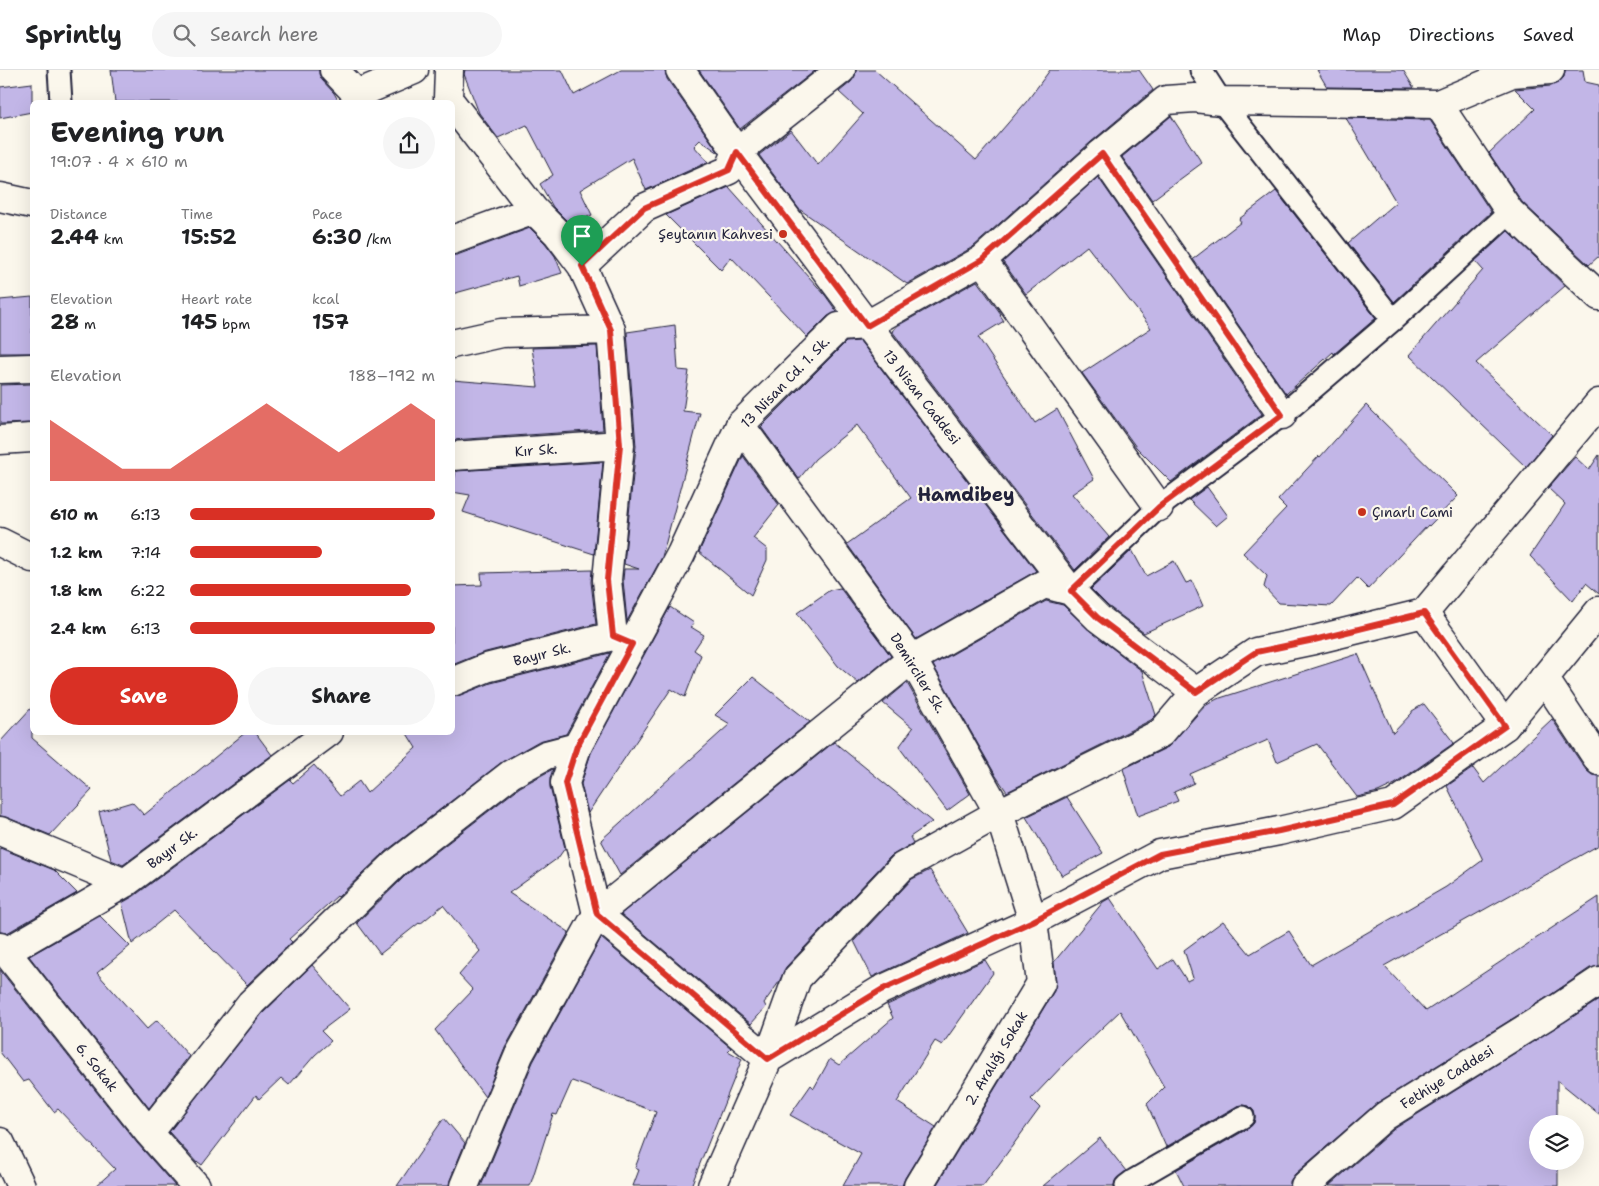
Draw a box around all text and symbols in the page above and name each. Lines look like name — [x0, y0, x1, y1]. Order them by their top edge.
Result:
search box — [152, 12, 502, 57]
text: Sprintly — [25, 19, 122, 51]
icon: search — [170, 21, 198, 49]
text: Search here — [210, 22, 319, 47]
text: Map — [1343, 23, 1381, 47]
text: Directions — [1409, 23, 1495, 47]
text: Saved — [1523, 23, 1574, 47]
text: Evening run — [50, 113, 225, 151]
button: share — [383, 117, 435, 169]
text: 19:07 · 4 × 610 m — [50, 151, 188, 172]
text: Distance — [50, 205, 107, 223]
text: Time — [181, 205, 213, 223]
text: Pace — [312, 205, 343, 223]
pin — [561, 215, 603, 266]
icon: arrive — [568, 222, 596, 250]
text: 2.44 — [50, 223, 99, 251]
text: 15:52 — [181, 223, 237, 251]
text: 6:30 — [312, 223, 362, 251]
place label: Şeytanın Kahvesi — [658, 225, 773, 243]
marker: Şeytanın Kahvesi — [777, 228, 789, 240]
text: km — [99, 230, 123, 248]
text: /km — [362, 230, 392, 248]
text: Elevation — [50, 290, 113, 308]
text: Heart rate — [181, 290, 252, 308]
text: kcal — [312, 290, 339, 308]
text: 28 — [50, 308, 79, 336]
text: 145 — [181, 308, 217, 336]
text: 157 — [312, 308, 349, 336]
text: m — [79, 315, 96, 333]
text: bpm — [217, 315, 250, 333]
street label: 13 Nisan Cd. 1. Sk. — [737, 332, 833, 432]
street label: 13 Nisan Caddesi — [879, 346, 965, 448]
text: Elevation — [50, 365, 122, 386]
text: 188–192 m — [348, 365, 435, 386]
street label: Kır Sk. — [514, 440, 558, 460]
district label: Hamdibey — [917, 482, 1015, 507]
place label: Çınarlı Cami — [1372, 503, 1453, 521]
text: 610 m — [50, 504, 98, 525]
text: 6:13 — [130, 504, 161, 525]
marker: Çınarlı Cami — [1356, 506, 1368, 518]
text: 1.2 km — [50, 542, 103, 563]
text: 7:14 — [130, 542, 161, 563]
text: 1.8 km — [50, 580, 102, 601]
text: 6:22 — [130, 580, 166, 601]
text: 2.4 km — [50, 618, 106, 639]
text: 6:13 — [130, 618, 161, 639]
street label: Demirciler Sk. — [886, 630, 950, 716]
street label: Bayır Sk. — [511, 638, 573, 670]
button: Save — [50, 667, 238, 725]
button: Share — [248, 667, 435, 725]
street label: Bayır Sk. — [143, 823, 201, 873]
street label: 2. Aralığı Sokak — [961, 1007, 1031, 1109]
street label: 6. Sokak — [72, 1039, 122, 1095]
street label: Fethiye Caddesi — [1397, 1041, 1497, 1113]
map controls — [1529, 1115, 1584, 1170]
button: layers — [1529, 1115, 1584, 1170]

